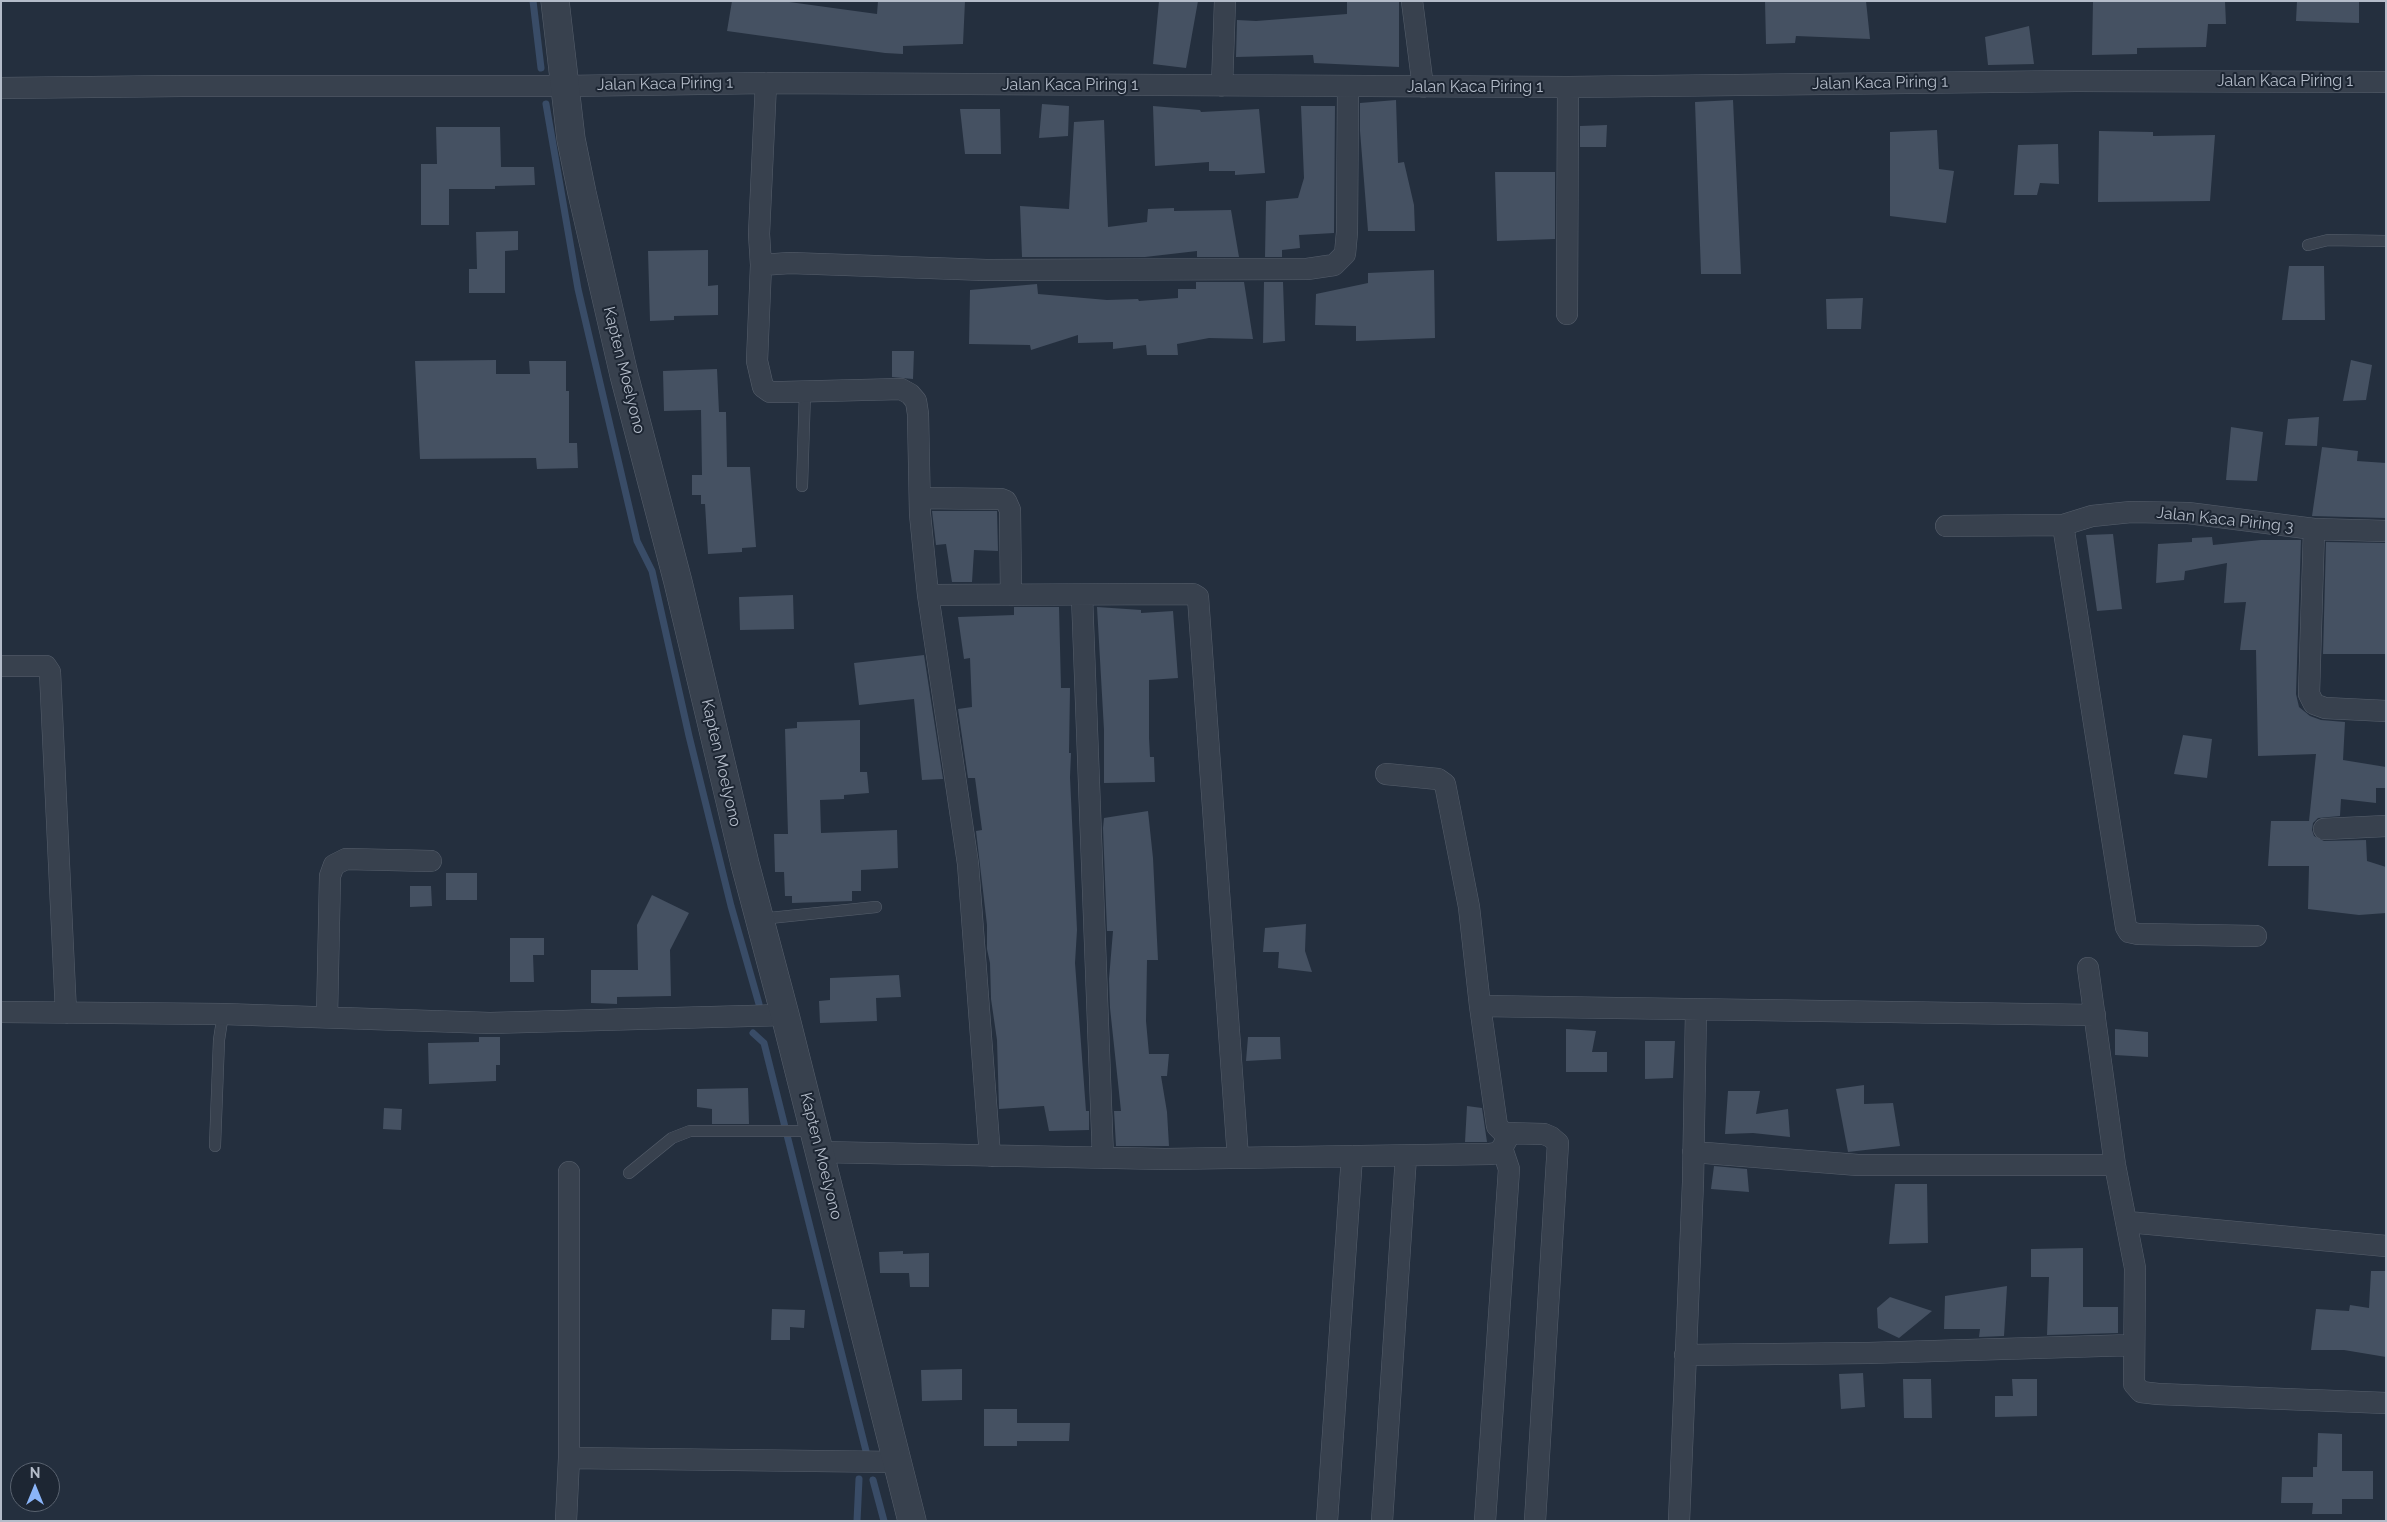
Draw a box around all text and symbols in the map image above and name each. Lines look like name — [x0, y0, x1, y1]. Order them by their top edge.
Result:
street label: Jalan Kaca Piring 1 — [2217, 71, 2353, 91]
street label: Jalan Kaca Piring 1 — [1812, 72, 1948, 94]
street label: Jalan Kaca Piring 1 — [597, 73, 733, 95]
street label: Jalan Kaca Piring 1 — [1002, 75, 1138, 95]
street label: Jalan Kaca Piring 1 — [1407, 77, 1543, 97]
street label: Kapten Moelyono — [599, 304, 649, 436]
street label: Jalan Kaca Piring 3 — [2156, 503, 2294, 537]
street label: Kapten Moelyono — [697, 697, 745, 829]
street label: Kapten Moelyono — [796, 1090, 846, 1222]
north arrow — [10, 1462, 60, 1512]
text: N — [30, 1465, 40, 1481]

